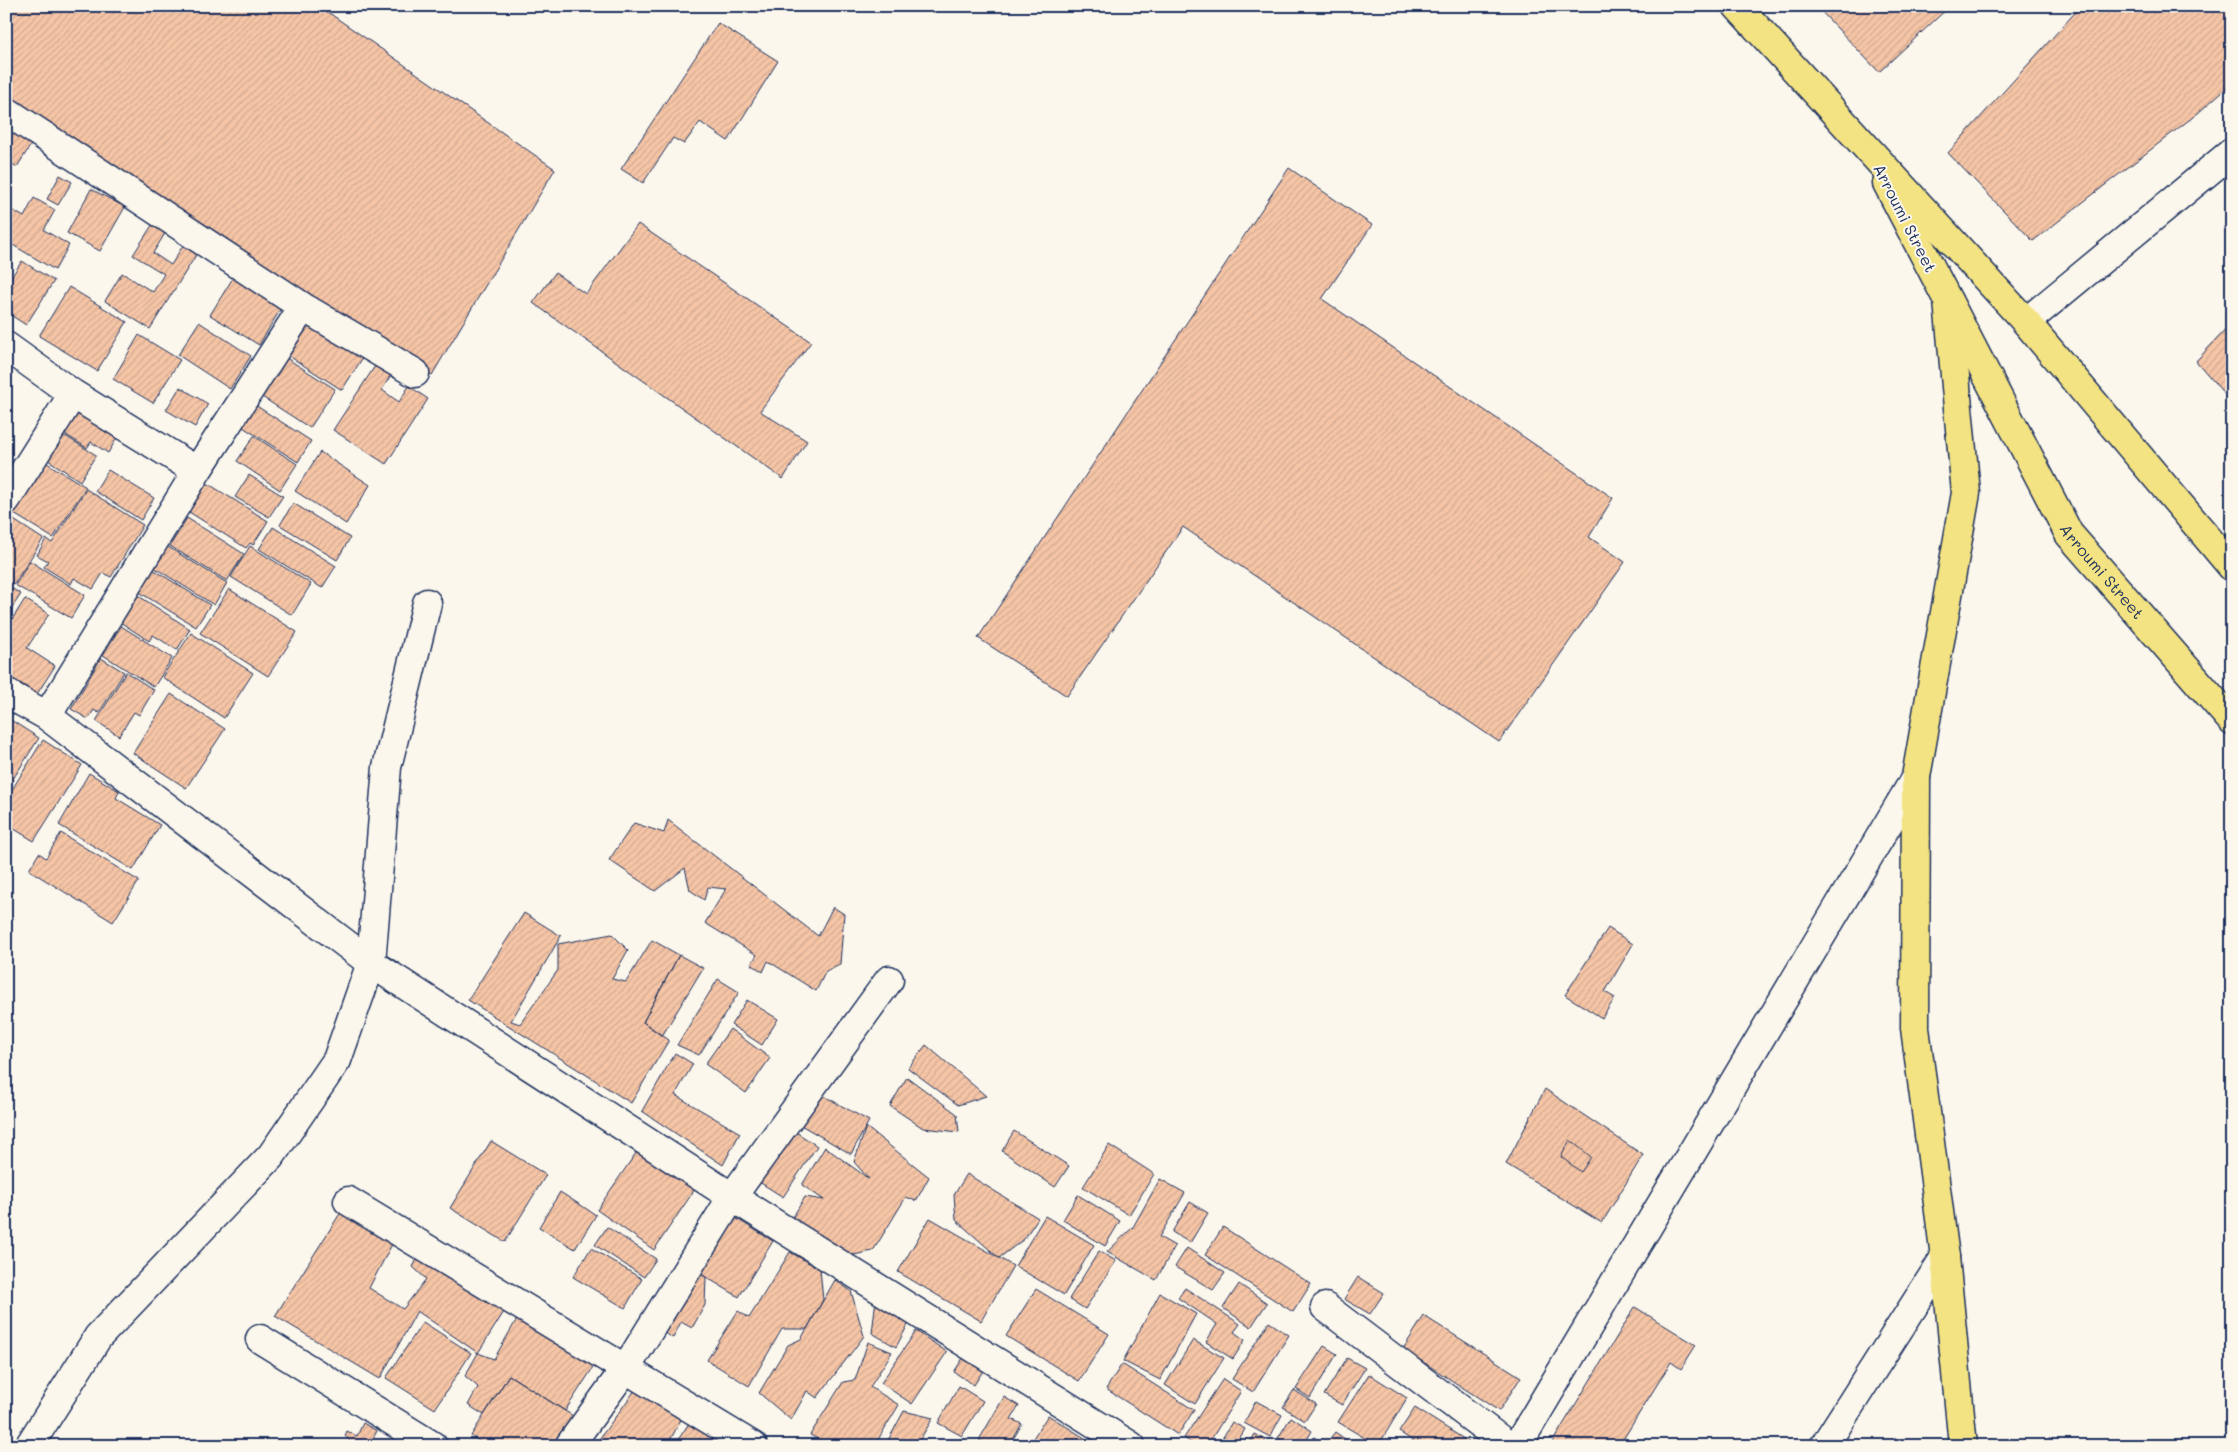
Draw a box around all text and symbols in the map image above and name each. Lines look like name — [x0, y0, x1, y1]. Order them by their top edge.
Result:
street label: Arroumi Street — [1869, 160, 1942, 276]
street label: Arroumi Street — [2056, 520, 2149, 623]

